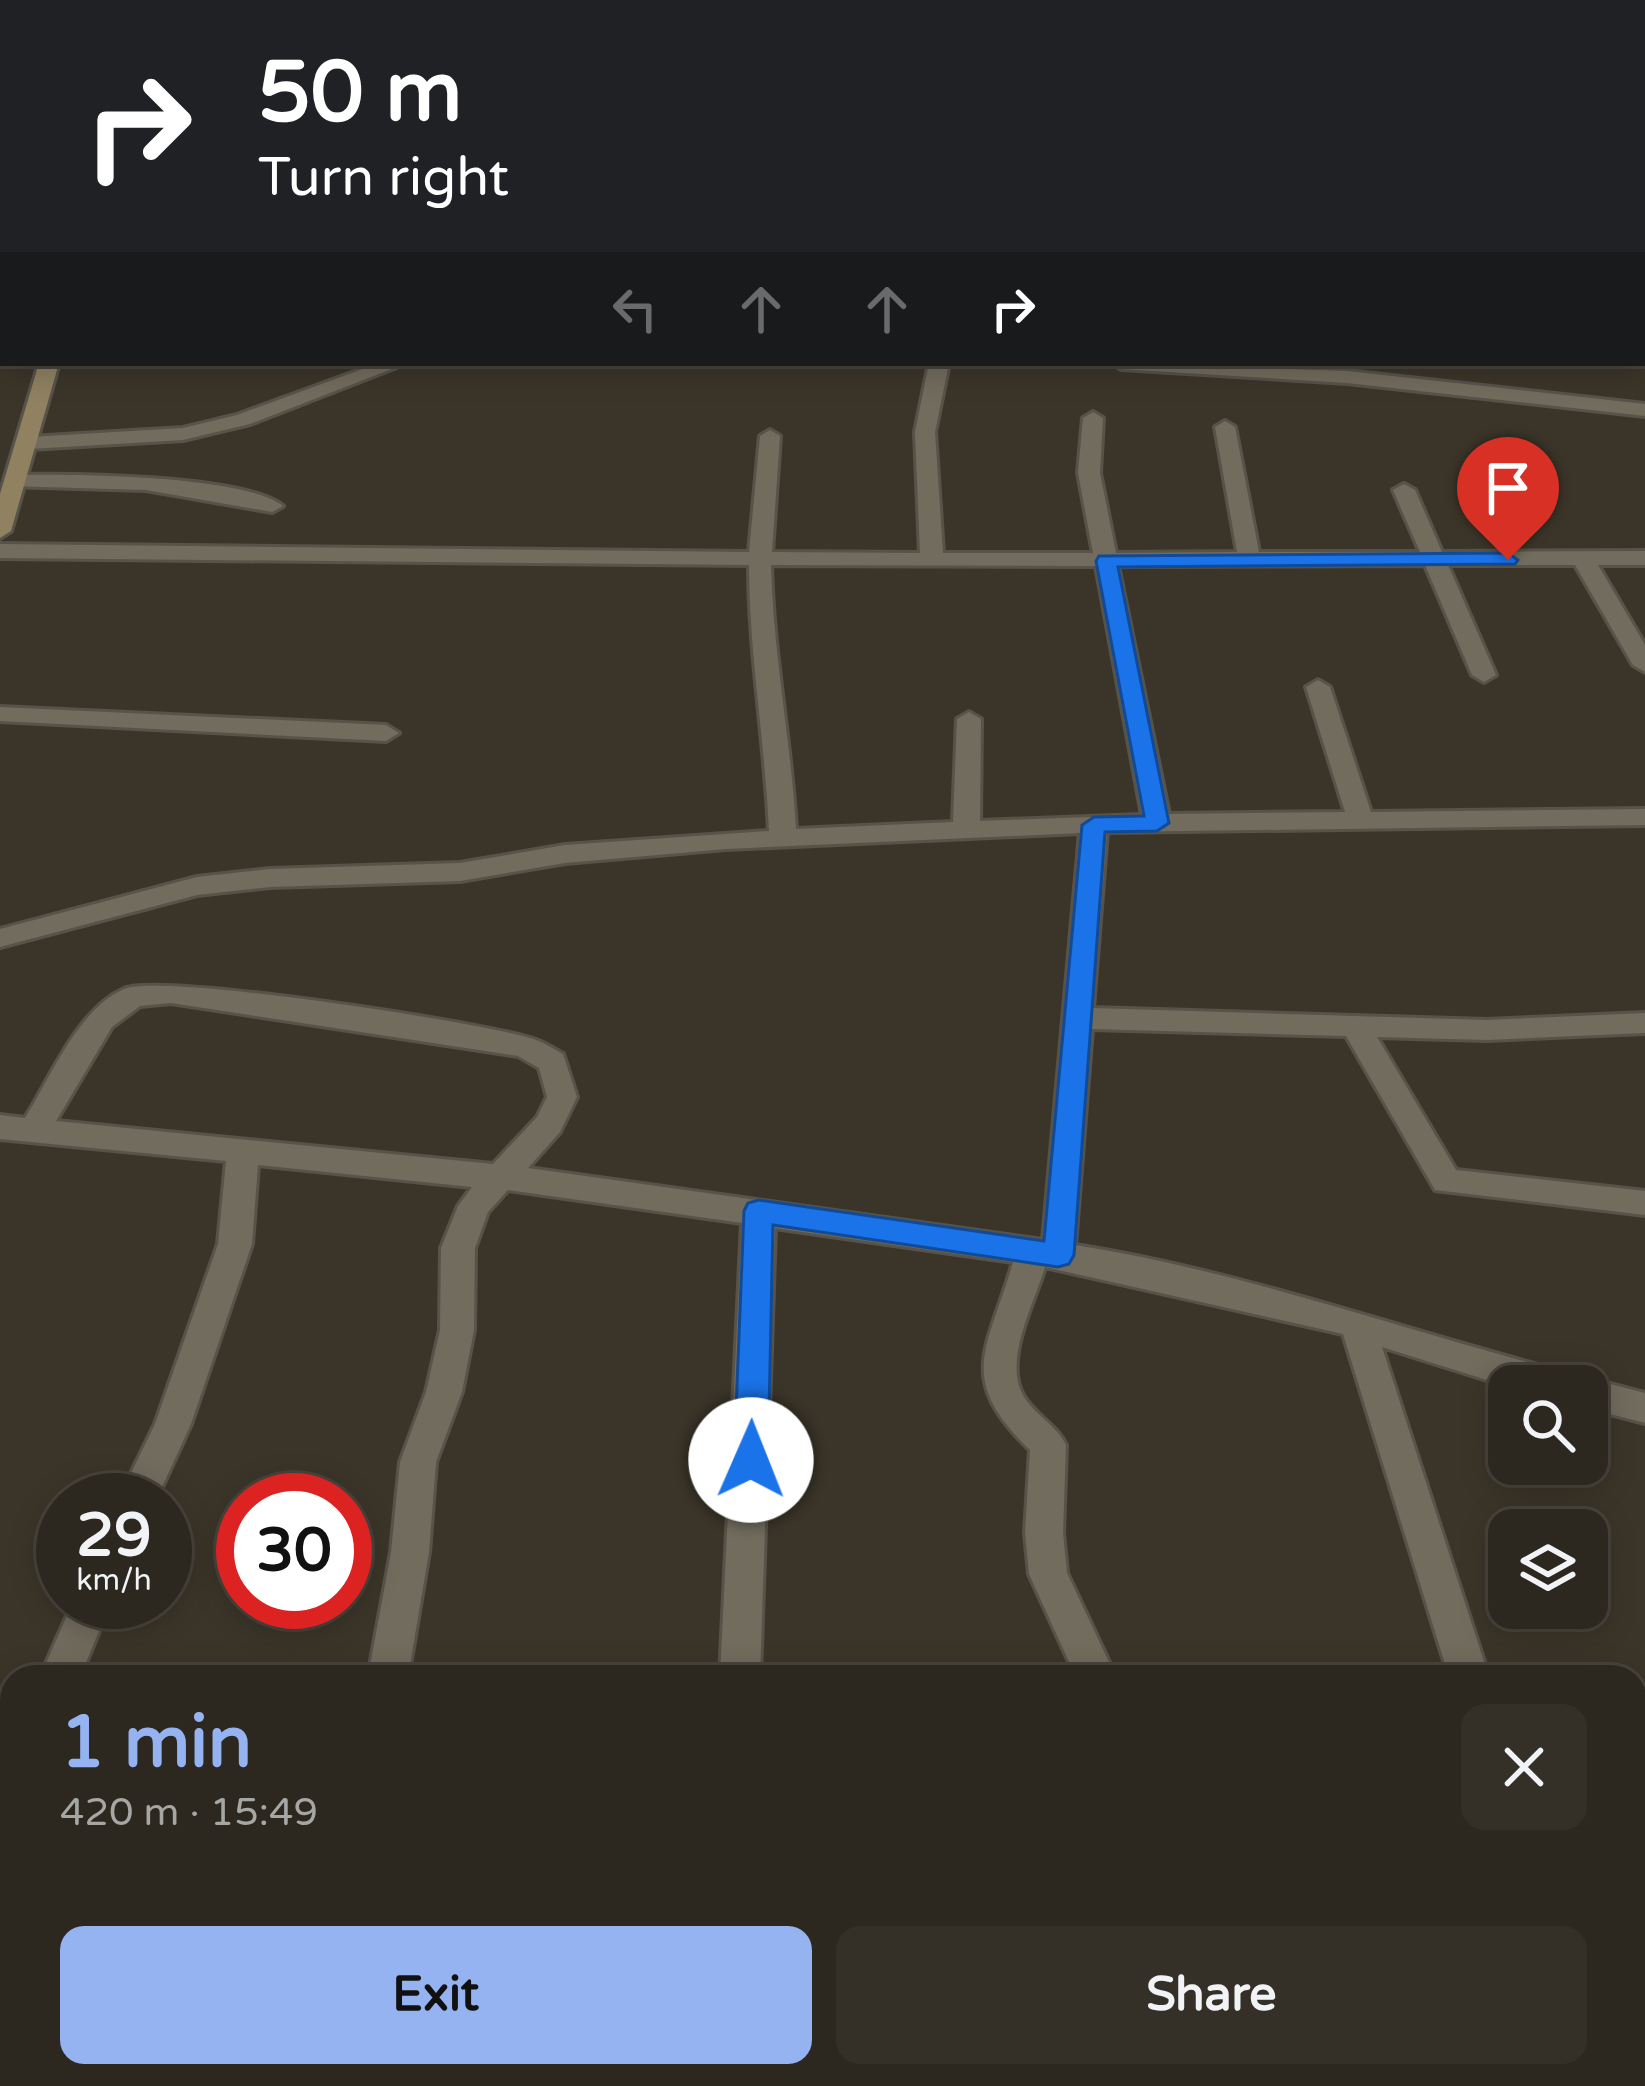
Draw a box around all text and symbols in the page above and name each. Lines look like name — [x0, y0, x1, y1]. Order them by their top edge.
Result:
text: 50 m — [258, 43, 462, 144]
icon: right — [60, 48, 216, 204]
text: Turn right — [258, 145, 509, 210]
icon: left — [602, 276, 668, 342]
icon: ahead — [728, 276, 794, 342]
icon: ahead — [854, 276, 920, 342]
icon: right — [980, 276, 1046, 342]
pin — [1457, 437, 1559, 560]
icon: arrive — [1475, 455, 1541, 521]
map controls — [1488, 1365, 1608, 1629]
button: search — [1488, 1365, 1608, 1485]
position arrow — [688, 1397, 814, 1523]
speed limit sign: 30 — [216, 1473, 372, 1629]
text: 29 — [76, 1500, 152, 1572]
button: layers — [1488, 1509, 1608, 1629]
text: km/h — [76, 1562, 152, 1599]
text: 1 min — [60, 1700, 252, 1787]
button: close — [1461, 1704, 1587, 1830]
text: 420 m · 15:49 — [60, 1789, 318, 1836]
button: Exit — [60, 1926, 812, 2064]
button: Share — [836, 1926, 1587, 2064]

